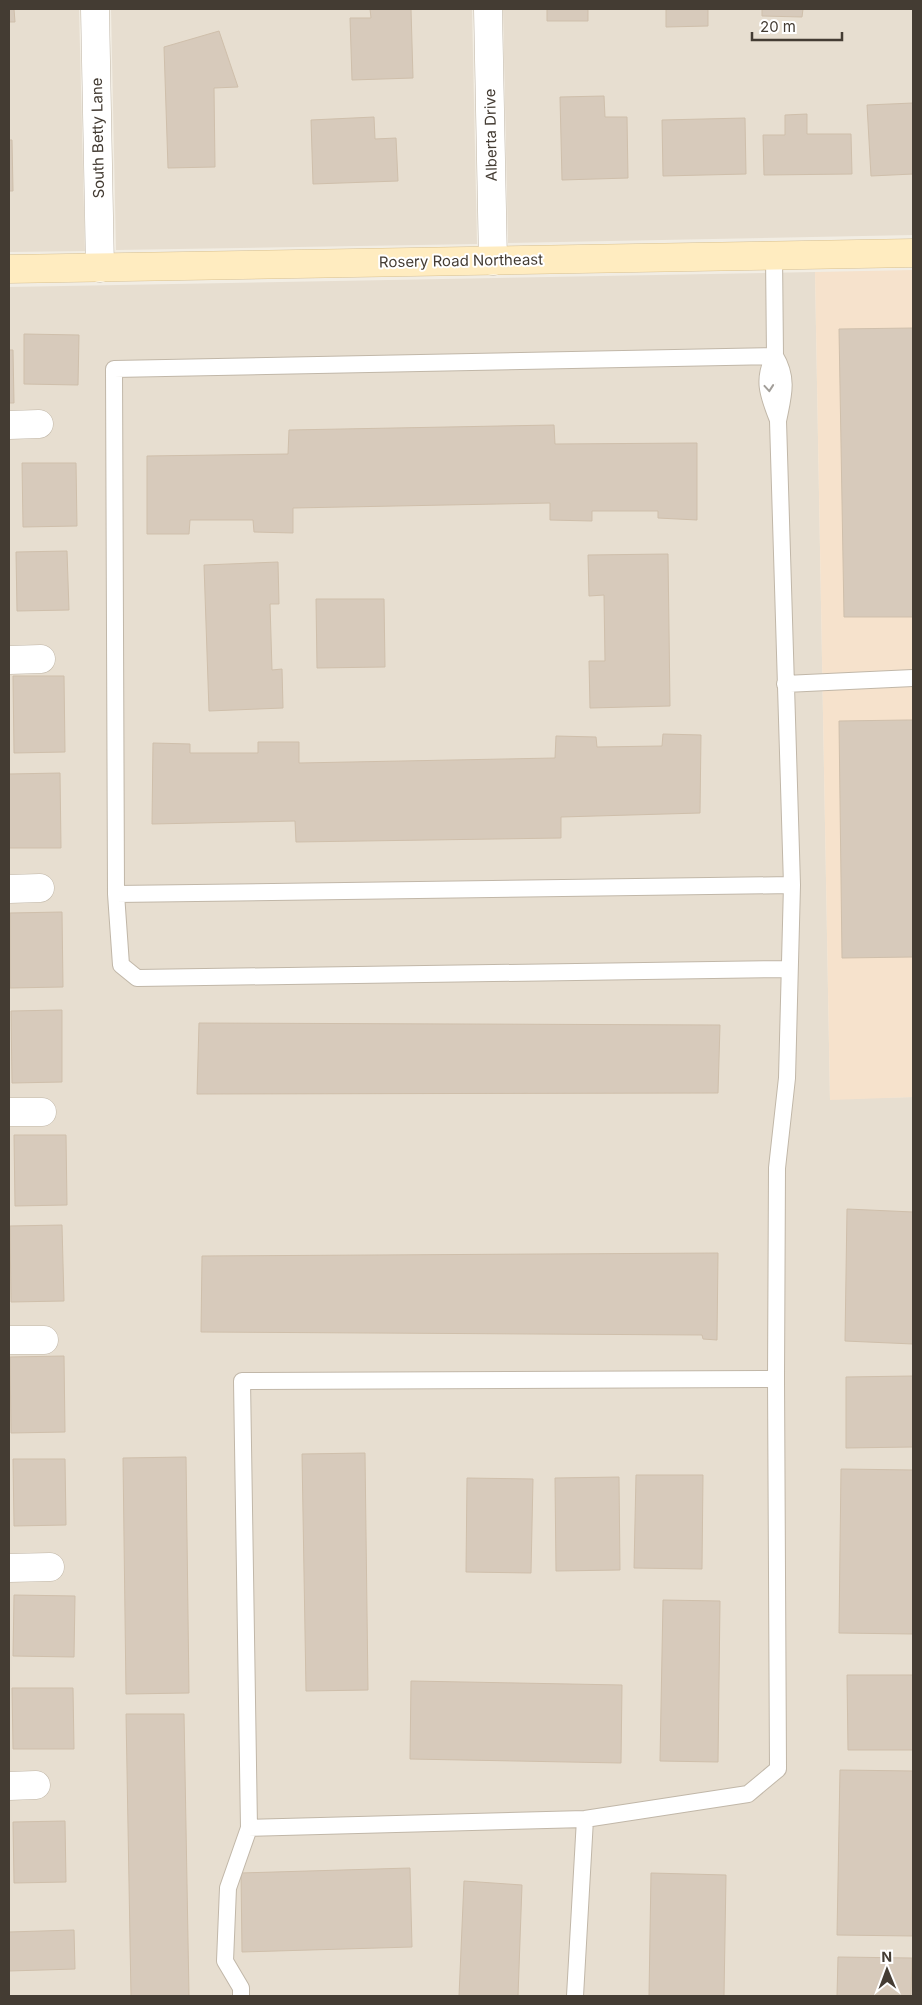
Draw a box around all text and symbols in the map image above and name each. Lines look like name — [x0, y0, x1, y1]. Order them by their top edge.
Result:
scale bar — [752, 10, 842, 42]
text: 20 m — [760, 17, 796, 36]
street label: South Betty Lane — [87, 77, 108, 199]
street label: Alberta Drive — [480, 89, 501, 181]
street label: Rosery Road Northeast — [379, 250, 543, 271]
one-way arrow — [763, 384, 774, 392]
north arrow — [862, 1945, 912, 1995]
text: N — [881, 1948, 892, 1965]

